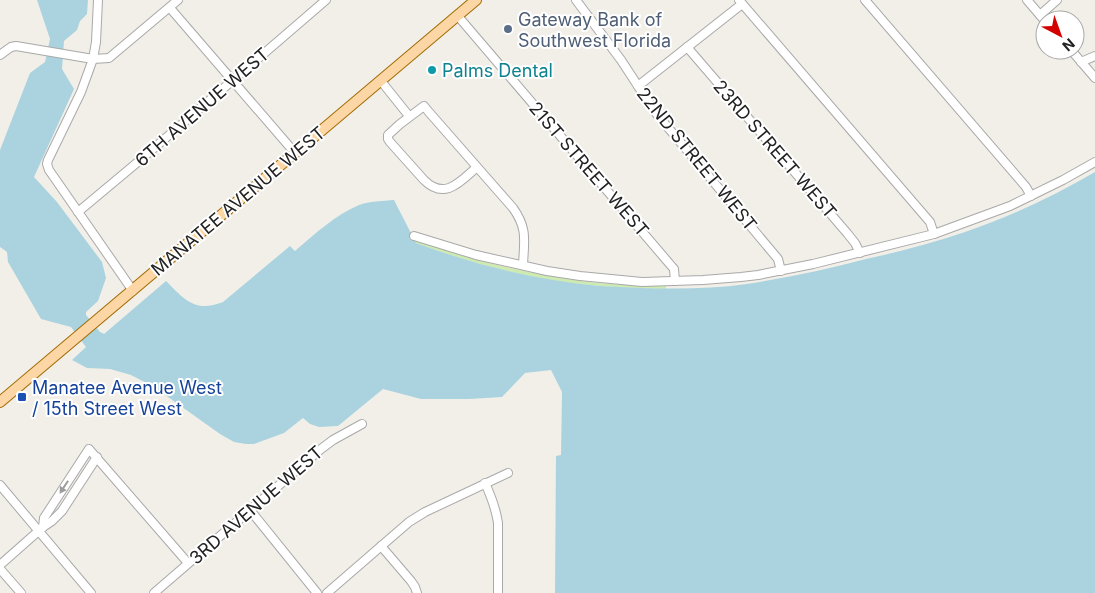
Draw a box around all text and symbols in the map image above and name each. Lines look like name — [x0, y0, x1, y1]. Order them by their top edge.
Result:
place label: Gateway Bank of Southwest Florida — [518, 9, 671, 51]
north arrow — [1035, 10, 1085, 60]
marker: Gateway Bank of Southwest Florida — [502, 23, 514, 35]
text: N — [1059, 35, 1078, 55]
street label: 6TH AVENUE WEST — [131, 43, 273, 171]
place label: Palms Dental — [442, 60, 553, 81]
marker: Palms Dental — [426, 64, 438, 76]
street label: 23RD STREET WEST — [709, 75, 841, 223]
street label: 22ND STREET WEST — [633, 83, 761, 235]
street label: 21ST STREET WEST — [525, 97, 653, 241]
street label: MANATEE AVENUE WEST — [147, 122, 329, 280]
place label: Manatee Avenue West / 15th Street West — [32, 377, 222, 419]
marker: Manatee Avenue West / 15th Street West — [16, 391, 28, 403]
street label: 3RD AVENUE WEST — [185, 441, 327, 569]
one-way arrow — [59, 480, 69, 494]

